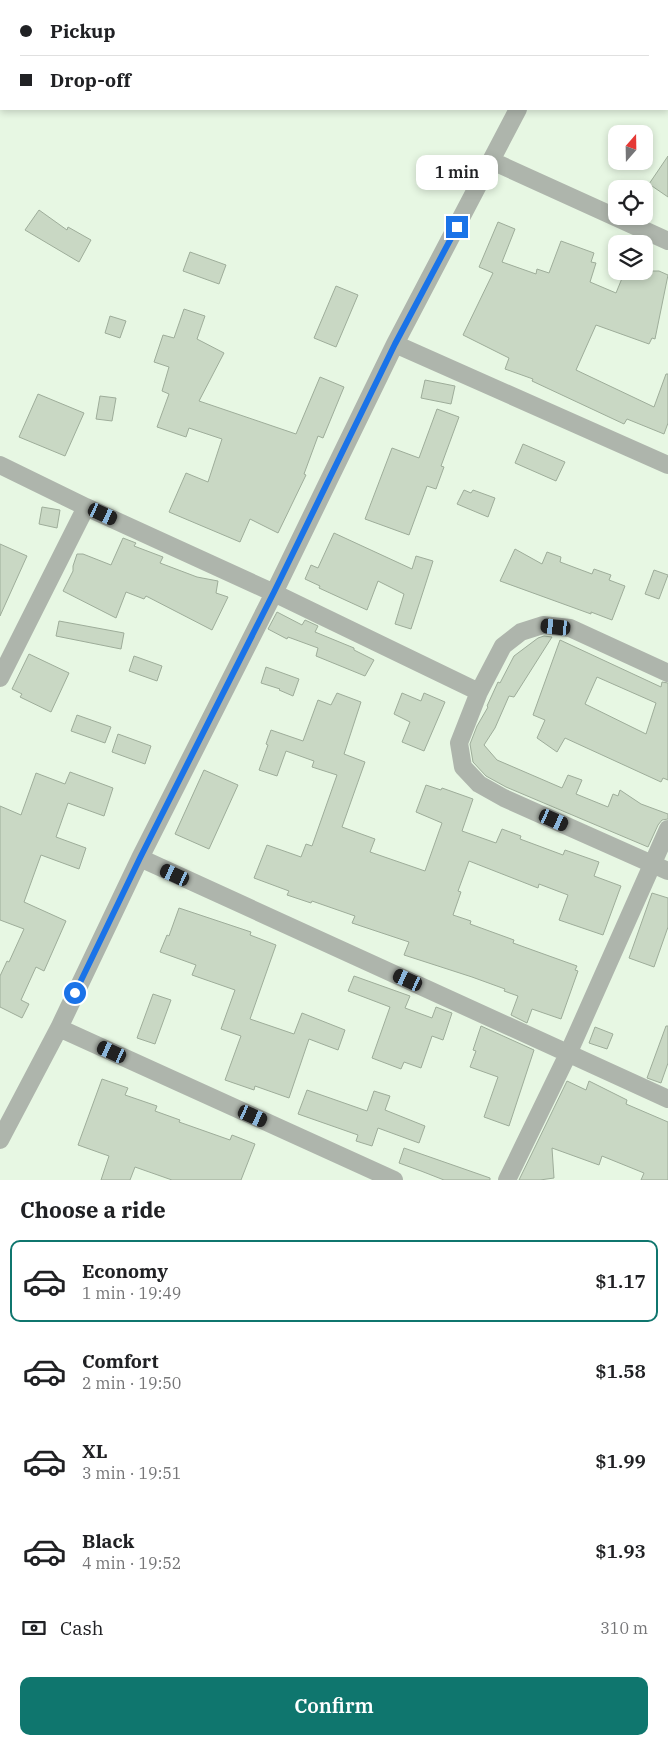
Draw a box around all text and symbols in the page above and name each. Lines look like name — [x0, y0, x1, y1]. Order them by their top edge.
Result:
text: Pickup — [50, 19, 115, 43]
text: Drop-off — [50, 68, 131, 92]
north arrow — [608, 125, 652, 170]
map controls — [608, 125, 653, 280]
callout: 1 min — [416, 154, 498, 190]
text: 1 min — [435, 162, 479, 182]
button: locate — [608, 180, 653, 225]
route end — [446, 216, 468, 238]
button: layers — [608, 235, 653, 280]
car — [86, 501, 119, 527]
car — [540, 618, 571, 636]
car — [537, 807, 570, 833]
car — [158, 862, 191, 888]
car — [391, 967, 424, 993]
route start — [64, 982, 86, 1004]
car — [95, 1039, 128, 1065]
car — [236, 1103, 269, 1129]
text: Choose a ride — [20, 1195, 166, 1224]
icon: car — [22, 1259, 67, 1304]
text: Economy — [82, 1259, 168, 1283]
text: $1.17 — [595, 1269, 646, 1293]
text: 1 min · 19:49 — [82, 1283, 181, 1303]
icon: car — [22, 1349, 67, 1394]
text: Comfort — [82, 1349, 159, 1373]
text: $1.58 — [595, 1359, 646, 1383]
text: 2 min · 19:50 — [82, 1373, 181, 1393]
icon: car — [22, 1439, 67, 1484]
text: XL — [82, 1439, 108, 1463]
text: $1.99 — [595, 1449, 646, 1473]
text: 3 min · 19:51 — [82, 1463, 181, 1483]
icon: car — [22, 1529, 67, 1574]
text: Black — [82, 1529, 134, 1553]
text: $1.93 — [595, 1539, 646, 1563]
text: 4 min · 19:52 — [82, 1553, 181, 1573]
icon: cash — [20, 1614, 48, 1642]
text: Cash — [60, 1616, 104, 1640]
text: 310 m — [600, 1618, 648, 1638]
button: Confirm — [20, 1677, 648, 1735]

